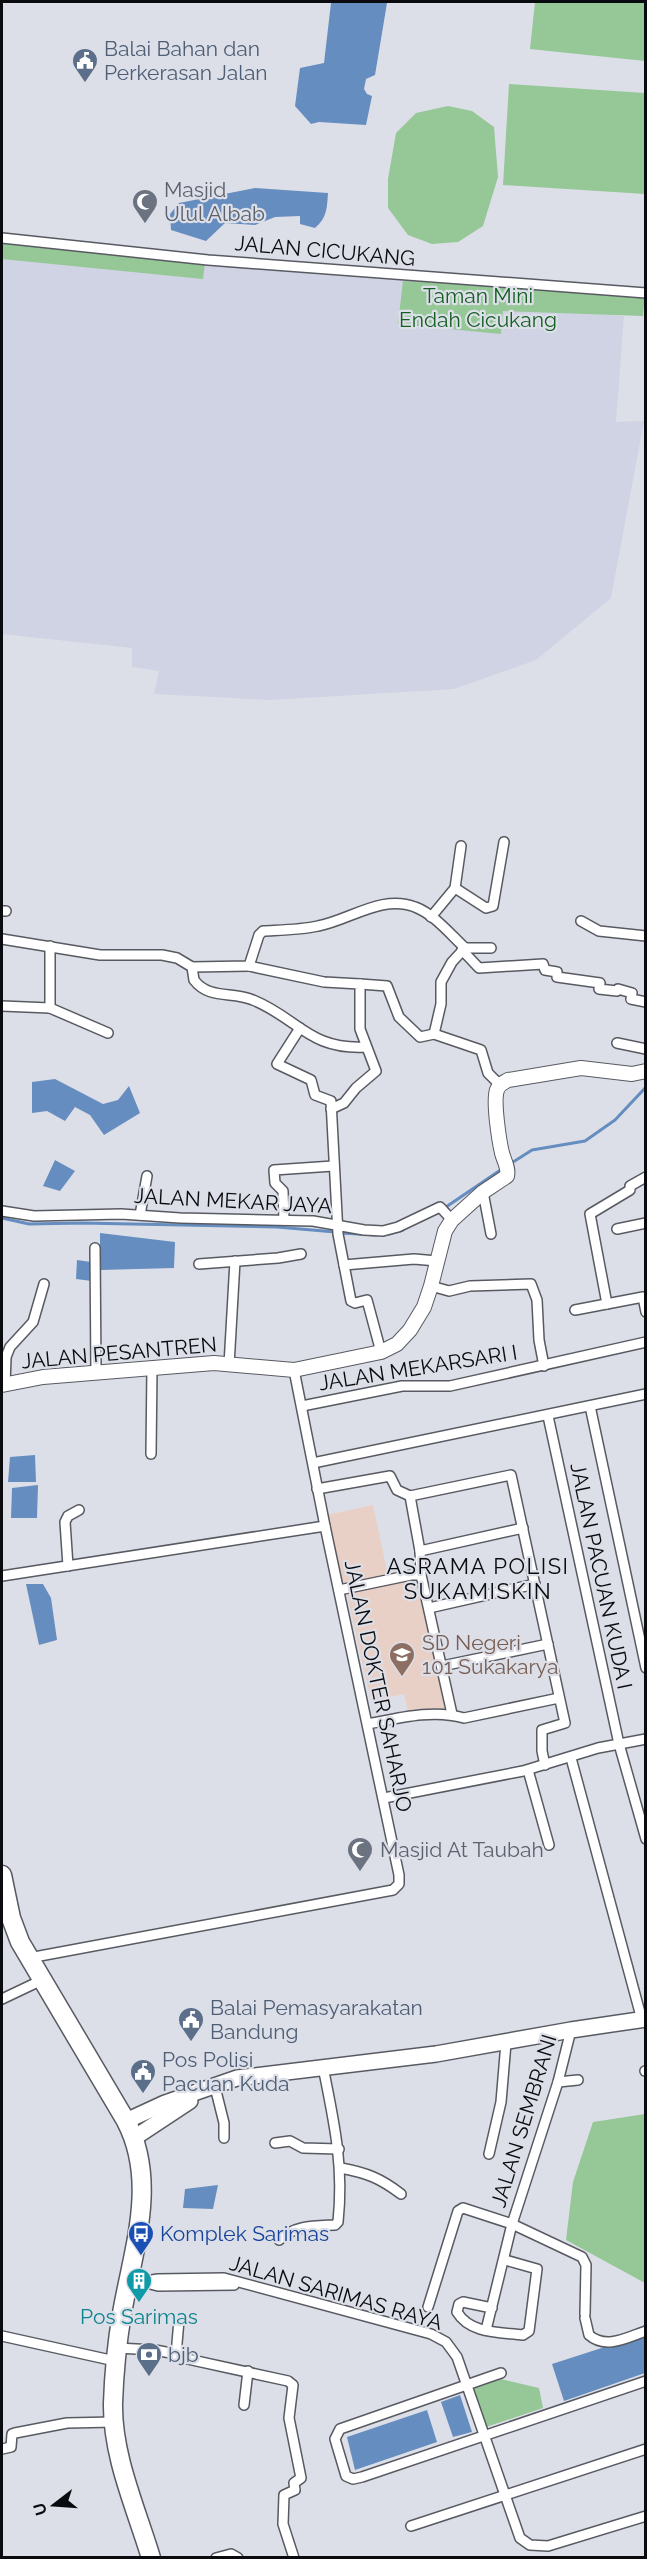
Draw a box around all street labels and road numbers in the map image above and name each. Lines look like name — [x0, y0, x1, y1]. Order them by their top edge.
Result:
street label: JALAN CICUKANG — [234, 230, 416, 271]
street label: JALAN MEKAR JAYA — [134, 1183, 332, 1218]
street label: JALAN PESANTREN — [20, 1332, 218, 1374]
street label: JALAN MEKARSARI I — [317, 1339, 519, 1396]
street label: JALAN PACUAN KUDA I — [565, 1460, 638, 1691]
street label: JALAN DOKTER SAHARJO — [340, 1558, 417, 1814]
street label: JALAN SEMBRANI — [485, 2032, 562, 2210]
street label: JALAN SARIMAS RAYA — [227, 2250, 446, 2335]

